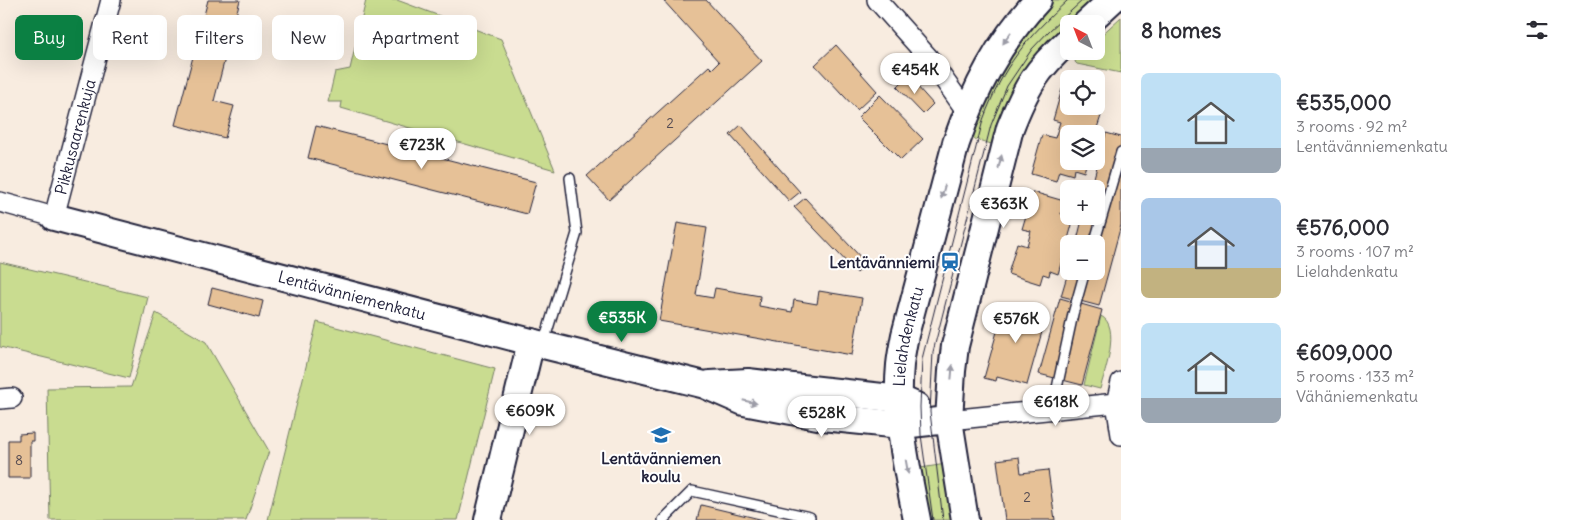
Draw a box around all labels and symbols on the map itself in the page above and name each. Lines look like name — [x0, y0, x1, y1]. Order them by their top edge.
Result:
north arrow — [1060, 15, 1105, 60]
one-way arrow — [1002, 31, 1012, 44]
pin: €454K — [880, 52, 950, 95]
street label: Pikkusaarenkuja — [50, 77, 100, 197]
house number: 2 — [666, 114, 674, 132]
pin: €723K — [387, 128, 457, 170]
one-way arrow — [996, 155, 1004, 170]
one-way arrow — [939, 184, 947, 199]
pin: €363K — [969, 186, 1039, 229]
station icon: Lentävänniemi — [939, 251, 961, 273]
place label: Lentävänniemi — [829, 252, 935, 272]
street label: Lentävänniemenkatu — [276, 266, 428, 324]
street label: Lielahdenkatu — [889, 284, 928, 387]
pin: €535K — [587, 300, 657, 343]
pin: €576K — [981, 302, 1051, 344]
one-way arrow — [948, 363, 956, 379]
pin: €618K — [1021, 384, 1091, 427]
pin: €609K — [495, 394, 565, 436]
pin: €528K — [787, 396, 857, 438]
one-way arrow — [742, 398, 757, 406]
school or university icon: Lentävänniemen koulu — [650, 424, 672, 446]
place label: Lentävänniemen koulu — [601, 448, 721, 486]
house number: 8 — [15, 451, 23, 469]
one-way arrow — [903, 459, 911, 475]
house number: 2 — [1023, 488, 1031, 506]

